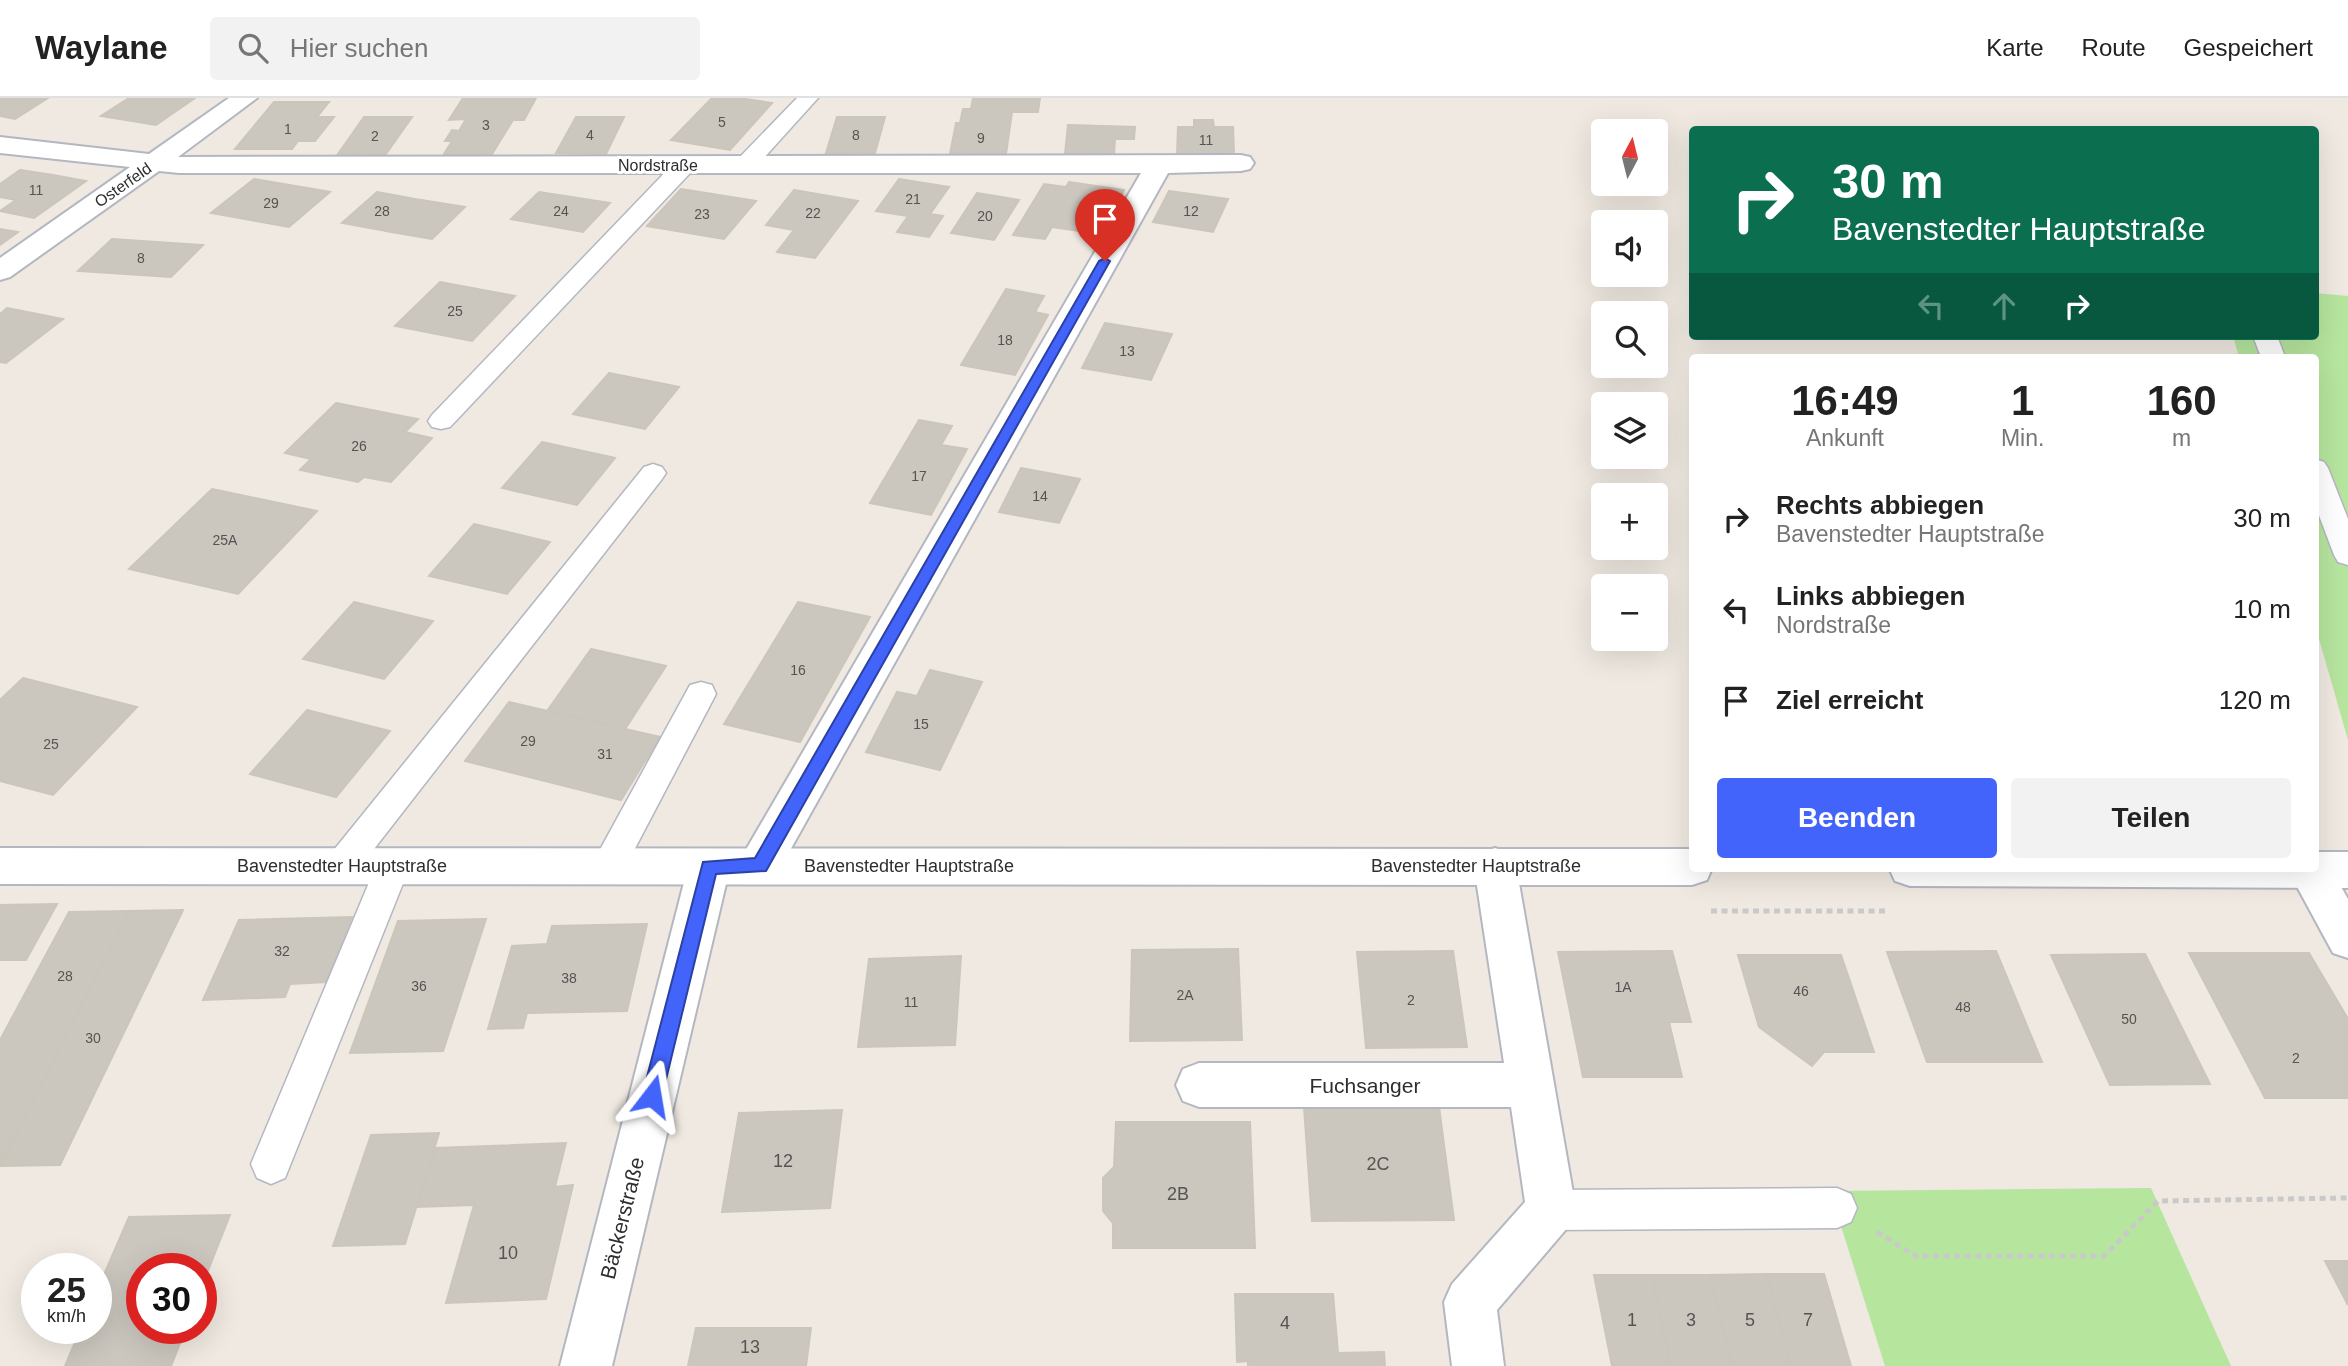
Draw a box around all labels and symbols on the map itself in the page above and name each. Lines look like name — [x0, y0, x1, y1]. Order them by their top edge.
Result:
house number: 5 — [718, 114, 726, 130]
house number: 3 — [482, 117, 490, 133]
north arrow — [1591, 119, 1668, 196]
house number: 1 — [284, 121, 292, 137]
house number: 4 — [586, 127, 594, 143]
house number: 8 — [852, 127, 860, 143]
house number: 2 — [371, 128, 379, 144]
house number: 9 — [977, 130, 985, 146]
house number: 11 — [1199, 132, 1213, 148]
street label: Nordstraße — [618, 157, 698, 174]
street label: Osterfeld — [92, 159, 154, 211]
house number: 11 — [29, 182, 43, 198]
pin — [1075, 189, 1135, 261]
house number: 21 — [905, 191, 921, 207]
house number: 29 — [263, 195, 279, 211]
house number: 28 — [374, 203, 390, 219]
house number: 24 — [553, 203, 569, 219]
house number: 12 — [1183, 203, 1199, 219]
house number: 22 — [805, 205, 821, 221]
house number: 23 — [694, 206, 710, 222]
house number: 20 — [977, 208, 993, 224]
house number: 8 — [137, 250, 145, 266]
house number: 25 — [447, 303, 463, 319]
house number: 18 — [997, 332, 1013, 348]
house number: 13 — [1119, 343, 1135, 359]
house number: 26 — [351, 438, 367, 454]
house number: 17 — [911, 468, 927, 484]
house number: 14 — [1032, 488, 1048, 504]
house number: 25A — [213, 532, 238, 548]
house number: 16 — [790, 662, 806, 678]
house number: 15 — [913, 716, 929, 732]
house number: 29 — [520, 733, 536, 749]
house number: 25 — [43, 736, 59, 752]
house number: 31 — [597, 746, 613, 762]
street label: Bavenstedter Hauptstraße — [237, 856, 447, 876]
street label: Bavenstedter Hauptstraße — [804, 856, 1014, 876]
street label: Bavenstedter Hauptstraße — [1371, 856, 1581, 876]
house number: 32 — [274, 943, 290, 959]
house number: 28 — [57, 968, 73, 984]
house number: 38 — [561, 970, 577, 986]
house number: 36 — [411, 978, 427, 994]
house number: 1A — [1614, 979, 1632, 995]
house number: 46 — [1793, 983, 1809, 999]
house number: 2A — [1176, 987, 1194, 1003]
house number: 2 — [1407, 992, 1415, 1008]
house number: 11 — [904, 994, 918, 1010]
house number: 48 — [1955, 999, 1971, 1015]
house number: 50 — [2121, 1011, 2137, 1027]
house number: 30 — [85, 1030, 101, 1046]
house number: 2 — [2292, 1050, 2300, 1066]
position arrow — [615, 1059, 689, 1133]
street label: Fuchsanger — [1310, 1074, 1420, 1097]
house number: 12 — [773, 1151, 793, 1171]
house number: 2C — [1366, 1154, 1390, 1174]
street label: Bäckerstraße — [596, 1155, 648, 1281]
house number: 2B — [1167, 1184, 1189, 1204]
house number: 10 — [498, 1243, 518, 1263]
speed limit sign: 30 — [126, 1253, 217, 1344]
house number: 1 — [1627, 1310, 1637, 1330]
house number: 3 — [1686, 1310, 1696, 1330]
house number: 5 — [1745, 1310, 1755, 1330]
house number: 7 — [1803, 1310, 1813, 1330]
house number: 4 — [1280, 1313, 1290, 1333]
house number: 13 — [740, 1337, 760, 1357]

